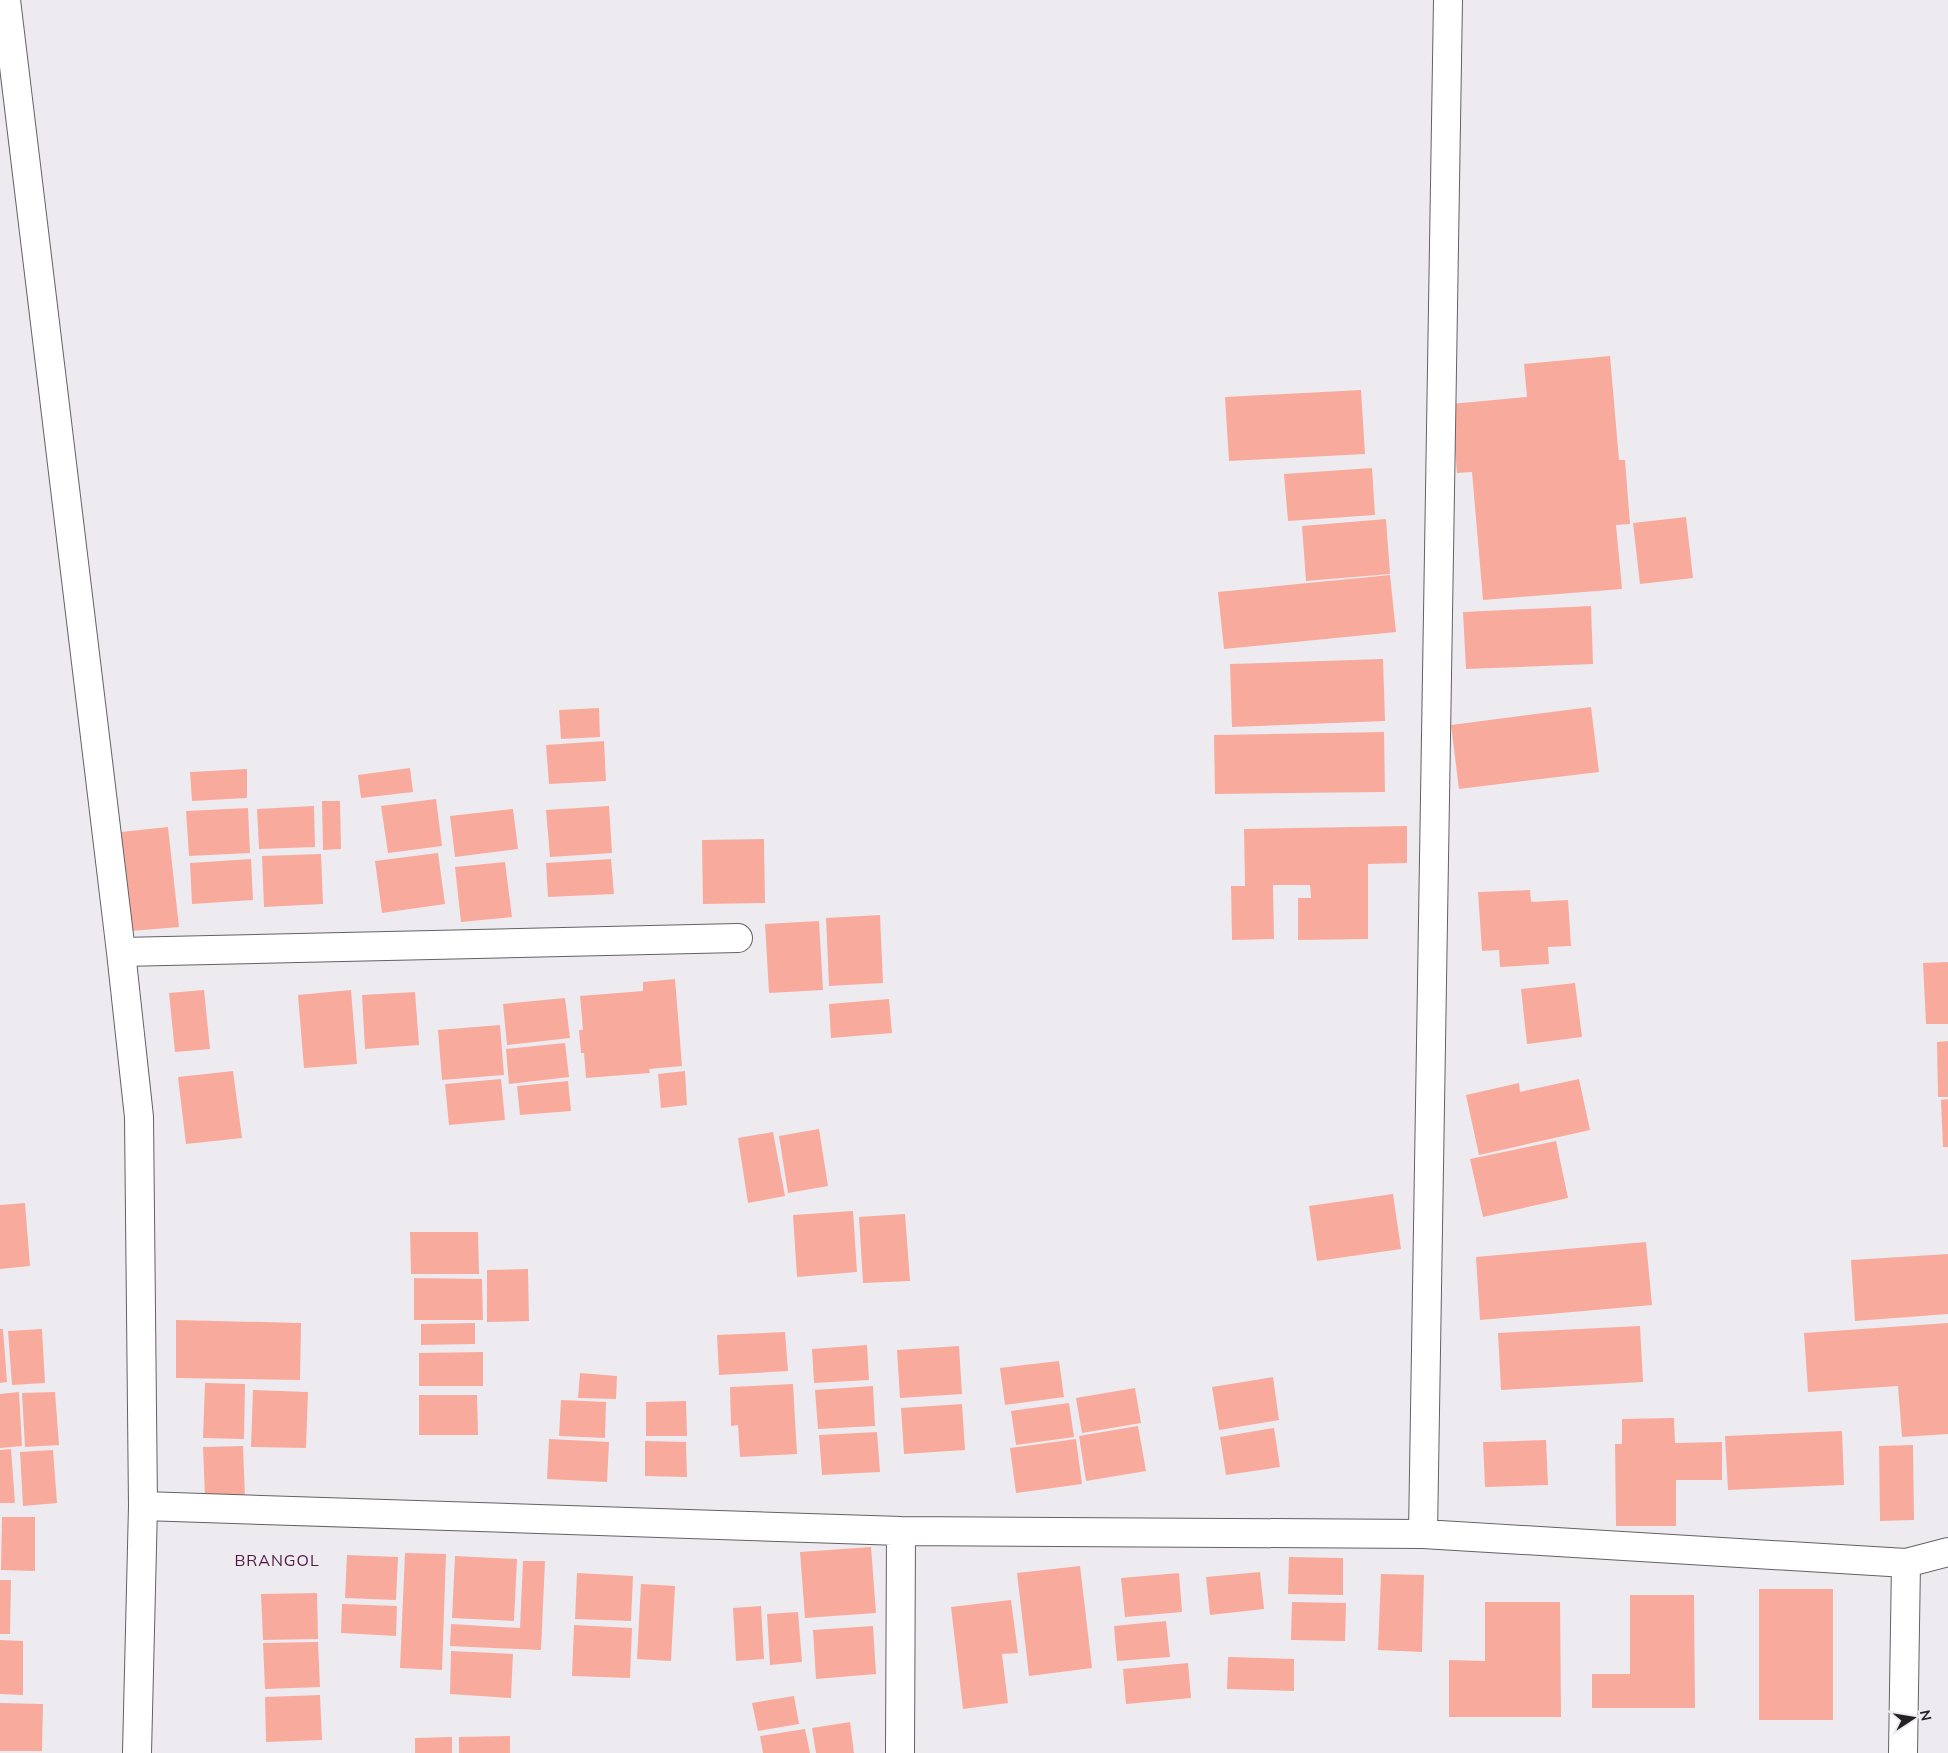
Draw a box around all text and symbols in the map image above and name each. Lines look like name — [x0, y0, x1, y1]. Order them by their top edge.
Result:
district label: BRANGOL — [234, 1550, 320, 1570]
north arrow — [1888, 1693, 1938, 1743]
text: N — [1916, 1708, 1936, 1722]

